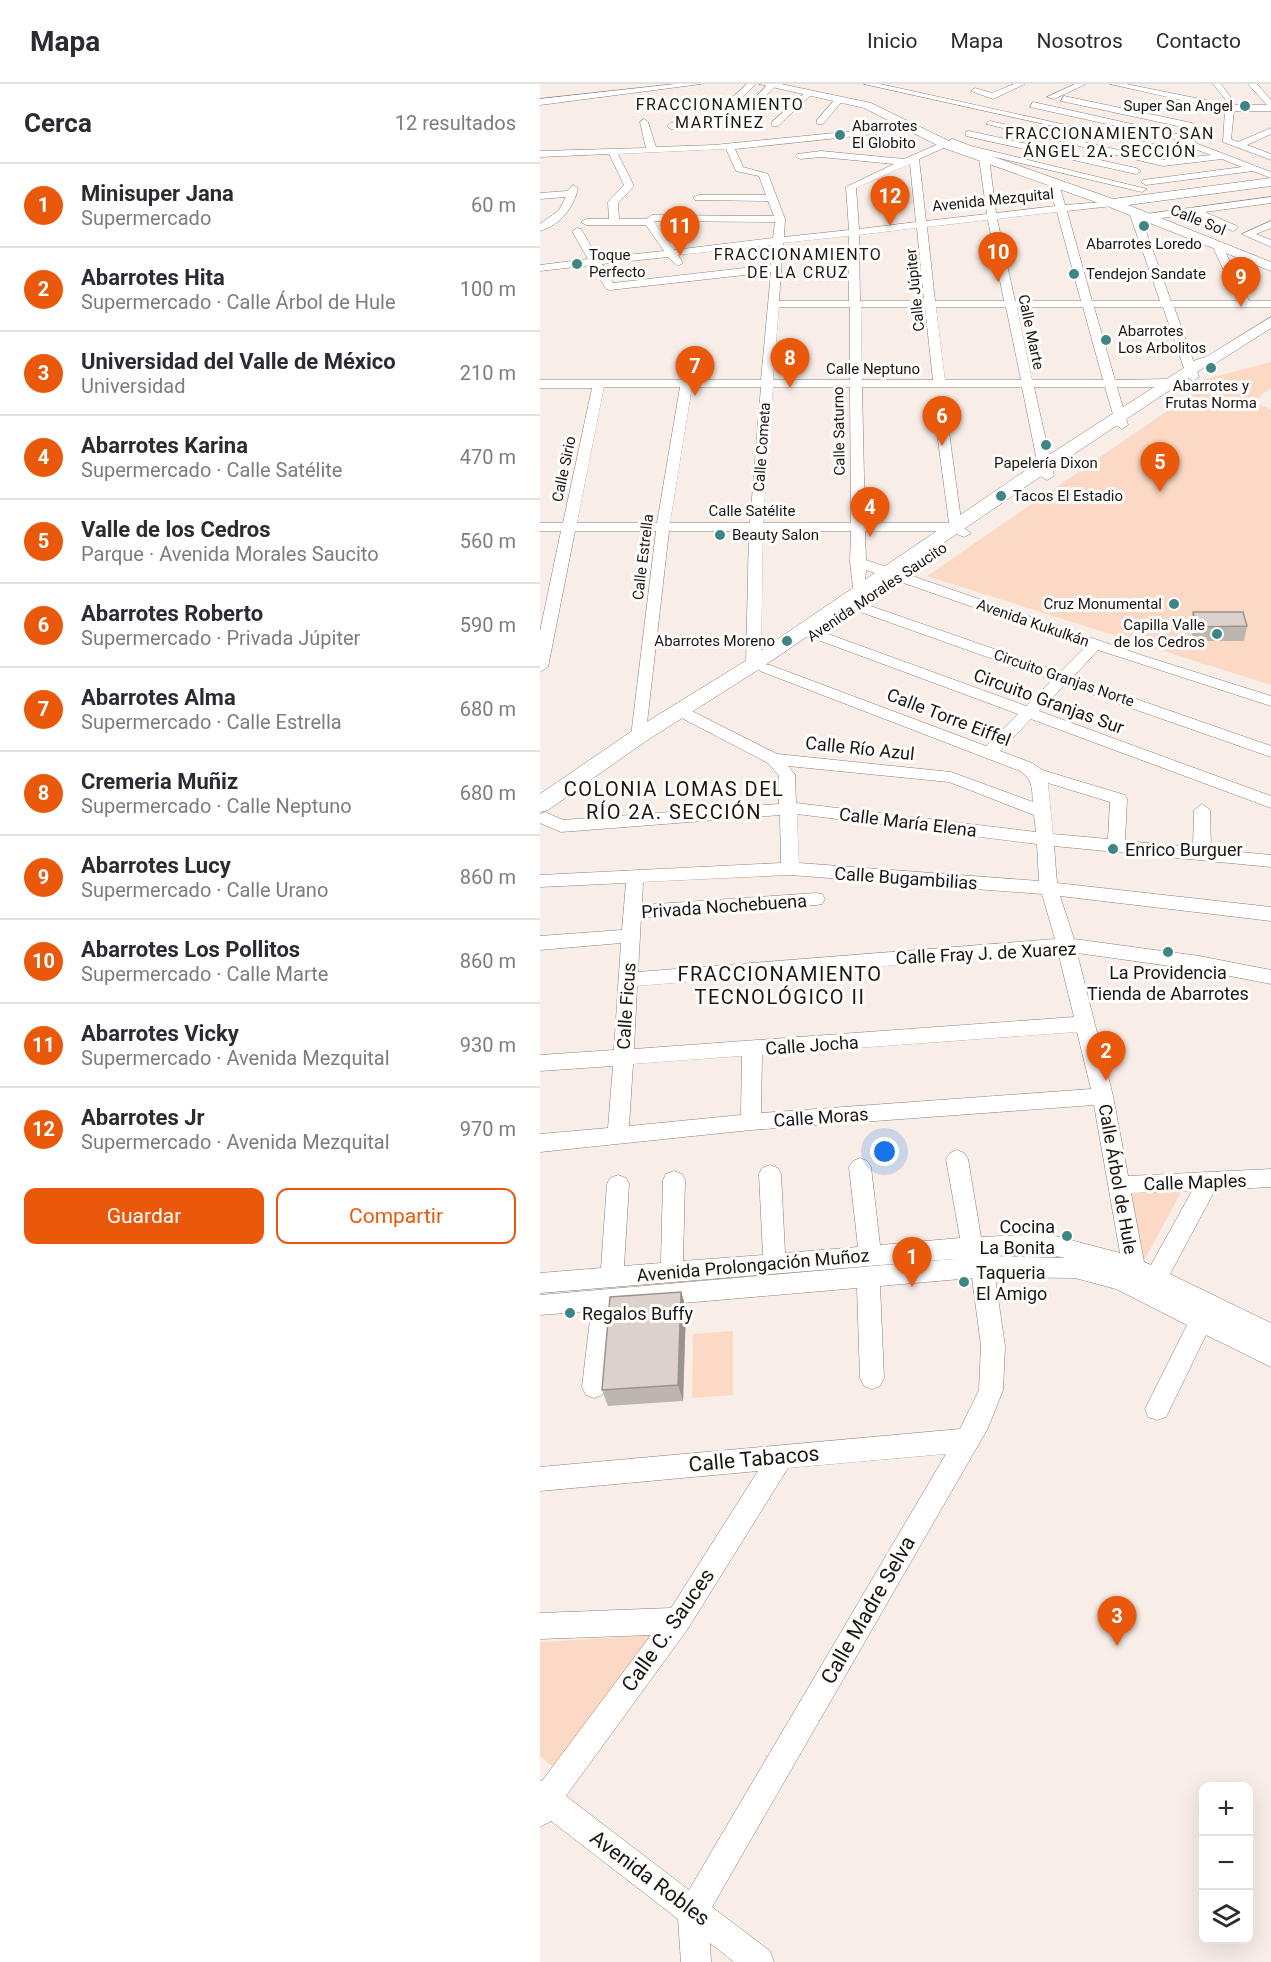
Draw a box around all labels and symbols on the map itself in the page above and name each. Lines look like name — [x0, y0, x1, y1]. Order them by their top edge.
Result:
district label: FRACCIONAMIENTO MARTÍNEZ — [636, 95, 804, 132]
place label: Super San Angel — [1123, 97, 1233, 115]
marker: Super San Angel — [1238, 99, 1252, 113]
place label: Abarrotes El Globito — [852, 117, 918, 152]
district label: FRACCIONAMIENTO SAN ÁNGEL 2A. SECCIÓN — [1005, 124, 1215, 161]
marker: Abarrotes El Globito — [833, 128, 847, 142]
pin: 12 — [870, 176, 910, 226]
street label: Avenida Mezquital — [931, 185, 1055, 215]
street label: Calle Sol — [1168, 201, 1228, 239]
pin: 11 — [660, 206, 700, 256]
marker: Abarrotes Loredo — [1137, 219, 1151, 233]
pin: 10 — [978, 232, 1018, 282]
place label: Abarrotes Loredo — [1086, 235, 1202, 253]
district label: FRACCIONAMIENTO DE LA CRUZ — [714, 245, 882, 282]
place label: Toque Perfecto — [589, 246, 646, 281]
street label: Calle Júpiter — [902, 248, 928, 332]
marker: Toque Perfecto — [570, 257, 584, 271]
pin: 9 — [1222, 258, 1260, 307]
place label: Tendejon Sandate — [1086, 265, 1206, 283]
marker: Tendejon Sandate — [1067, 267, 1081, 281]
street label: Calle Marte — [1014, 293, 1048, 371]
place label: Abarrotes Los Arbolitos — [1118, 322, 1206, 357]
marker: Abarrotes Los Arbolitos — [1099, 333, 1113, 347]
pin: 8 — [770, 338, 810, 388]
pin: 7 — [676, 346, 714, 396]
street label: Calle Neptuno — [826, 360, 920, 378]
marker: Abarrotes y Frutas Norma — [1204, 361, 1218, 375]
place label: Abarrotes y Frutas Norma — [1165, 377, 1257, 412]
street label: Calle Saturno — [829, 386, 849, 476]
pin: 6 — [922, 396, 962, 446]
street label: Calle Cometa — [750, 402, 774, 492]
street label: Calle Sirio — [548, 434, 580, 504]
marker: Papelería Dixon — [1039, 438, 1053, 452]
pin: 5 — [1140, 442, 1180, 492]
place label: Papelería Dixon — [994, 454, 1098, 472]
place label: Tacos El Estadio — [1013, 487, 1123, 505]
pin: 4 — [850, 488, 890, 537]
marker: Tacos El Estadio — [994, 489, 1008, 503]
street label: Calle Satélite — [709, 502, 796, 520]
street label: Calle Estrella — [629, 513, 657, 601]
place label: Beauty Salon — [732, 526, 819, 544]
marker: Beauty Salon — [713, 528, 727, 542]
street label: Avenida Morales Saucito — [804, 539, 950, 645]
street label: Avenida Kukulkán — [974, 595, 1092, 651]
place label: Cruz Monumental — [1043, 595, 1162, 613]
marker: Cruz Monumental — [1167, 597, 1181, 611]
place label: Capilla Valle de los Cedros — [1114, 616, 1205, 651]
marker: Capilla Valle de los Cedros — [1210, 627, 1224, 641]
place label: Abarrotes Moreno — [654, 632, 775, 650]
marker: Abarrotes Moreno — [780, 634, 794, 648]
street label: Circuito Granjas Norte — [991, 645, 1137, 711]
street label: Circuito Granjas Sur — [971, 664, 1127, 738]
street label: Calle Torre Eiffel — [884, 684, 1014, 750]
street label: Calle Río Azul — [804, 732, 916, 764]
district label: COLONIA LOMAS DEL RÍO 2A. SECCIÓN — [564, 777, 784, 824]
street label: Calle María Elena — [838, 803, 978, 841]
place label: Enrico Burguer — [1125, 839, 1243, 860]
marker: Enrico Burguer — [1106, 842, 1120, 856]
street label: Calle Bugambilias — [834, 863, 978, 893]
street label: Privada Nochebuena — [641, 890, 807, 922]
street label: Calle Fray J. de Xuarez — [895, 938, 1077, 968]
marker: La Providencia Tienda de Abarrotes — [1161, 945, 1175, 959]
street label: Calle Ficus — [612, 962, 640, 1050]
district label: FRACCIONAMIENTO TECNOLÓGICO II — [677, 962, 883, 1009]
place label: La Providencia Tienda de Abarrotes — [1087, 962, 1249, 1004]
street label: Calle Jocha — [765, 1031, 859, 1059]
pin: 2 — [1086, 1032, 1126, 1081]
street label: Calle Árbol de Hule — [1094, 1102, 1142, 1256]
street label: Calle Moras — [773, 1103, 869, 1131]
your location — [870, 1137, 899, 1166]
street label: Calle Maples — [1143, 1170, 1247, 1194]
place label: Cocina La Bonita — [980, 1216, 1055, 1258]
marker: Cocina La Bonita — [1060, 1229, 1074, 1243]
pin: 1 — [892, 1238, 932, 1287]
street label: Avenida Prolongación Muñoz — [636, 1244, 870, 1286]
place label: Taqueria El Amigo — [976, 1262, 1047, 1304]
marker: Taqueria El Amigo — [957, 1275, 971, 1289]
place label: Regalos Buffy — [582, 1303, 694, 1324]
marker: Regalos Buffy — [563, 1306, 577, 1320]
street label: Calle Tabacos — [688, 1441, 820, 1477]
street label: Calle Madre Selva — [816, 1532, 920, 1688]
street label: Calle C. Sauces — [617, 1564, 719, 1696]
pin: 3 — [1098, 1596, 1136, 1646]
street label: Avenida Robles — [586, 1825, 714, 1931]

